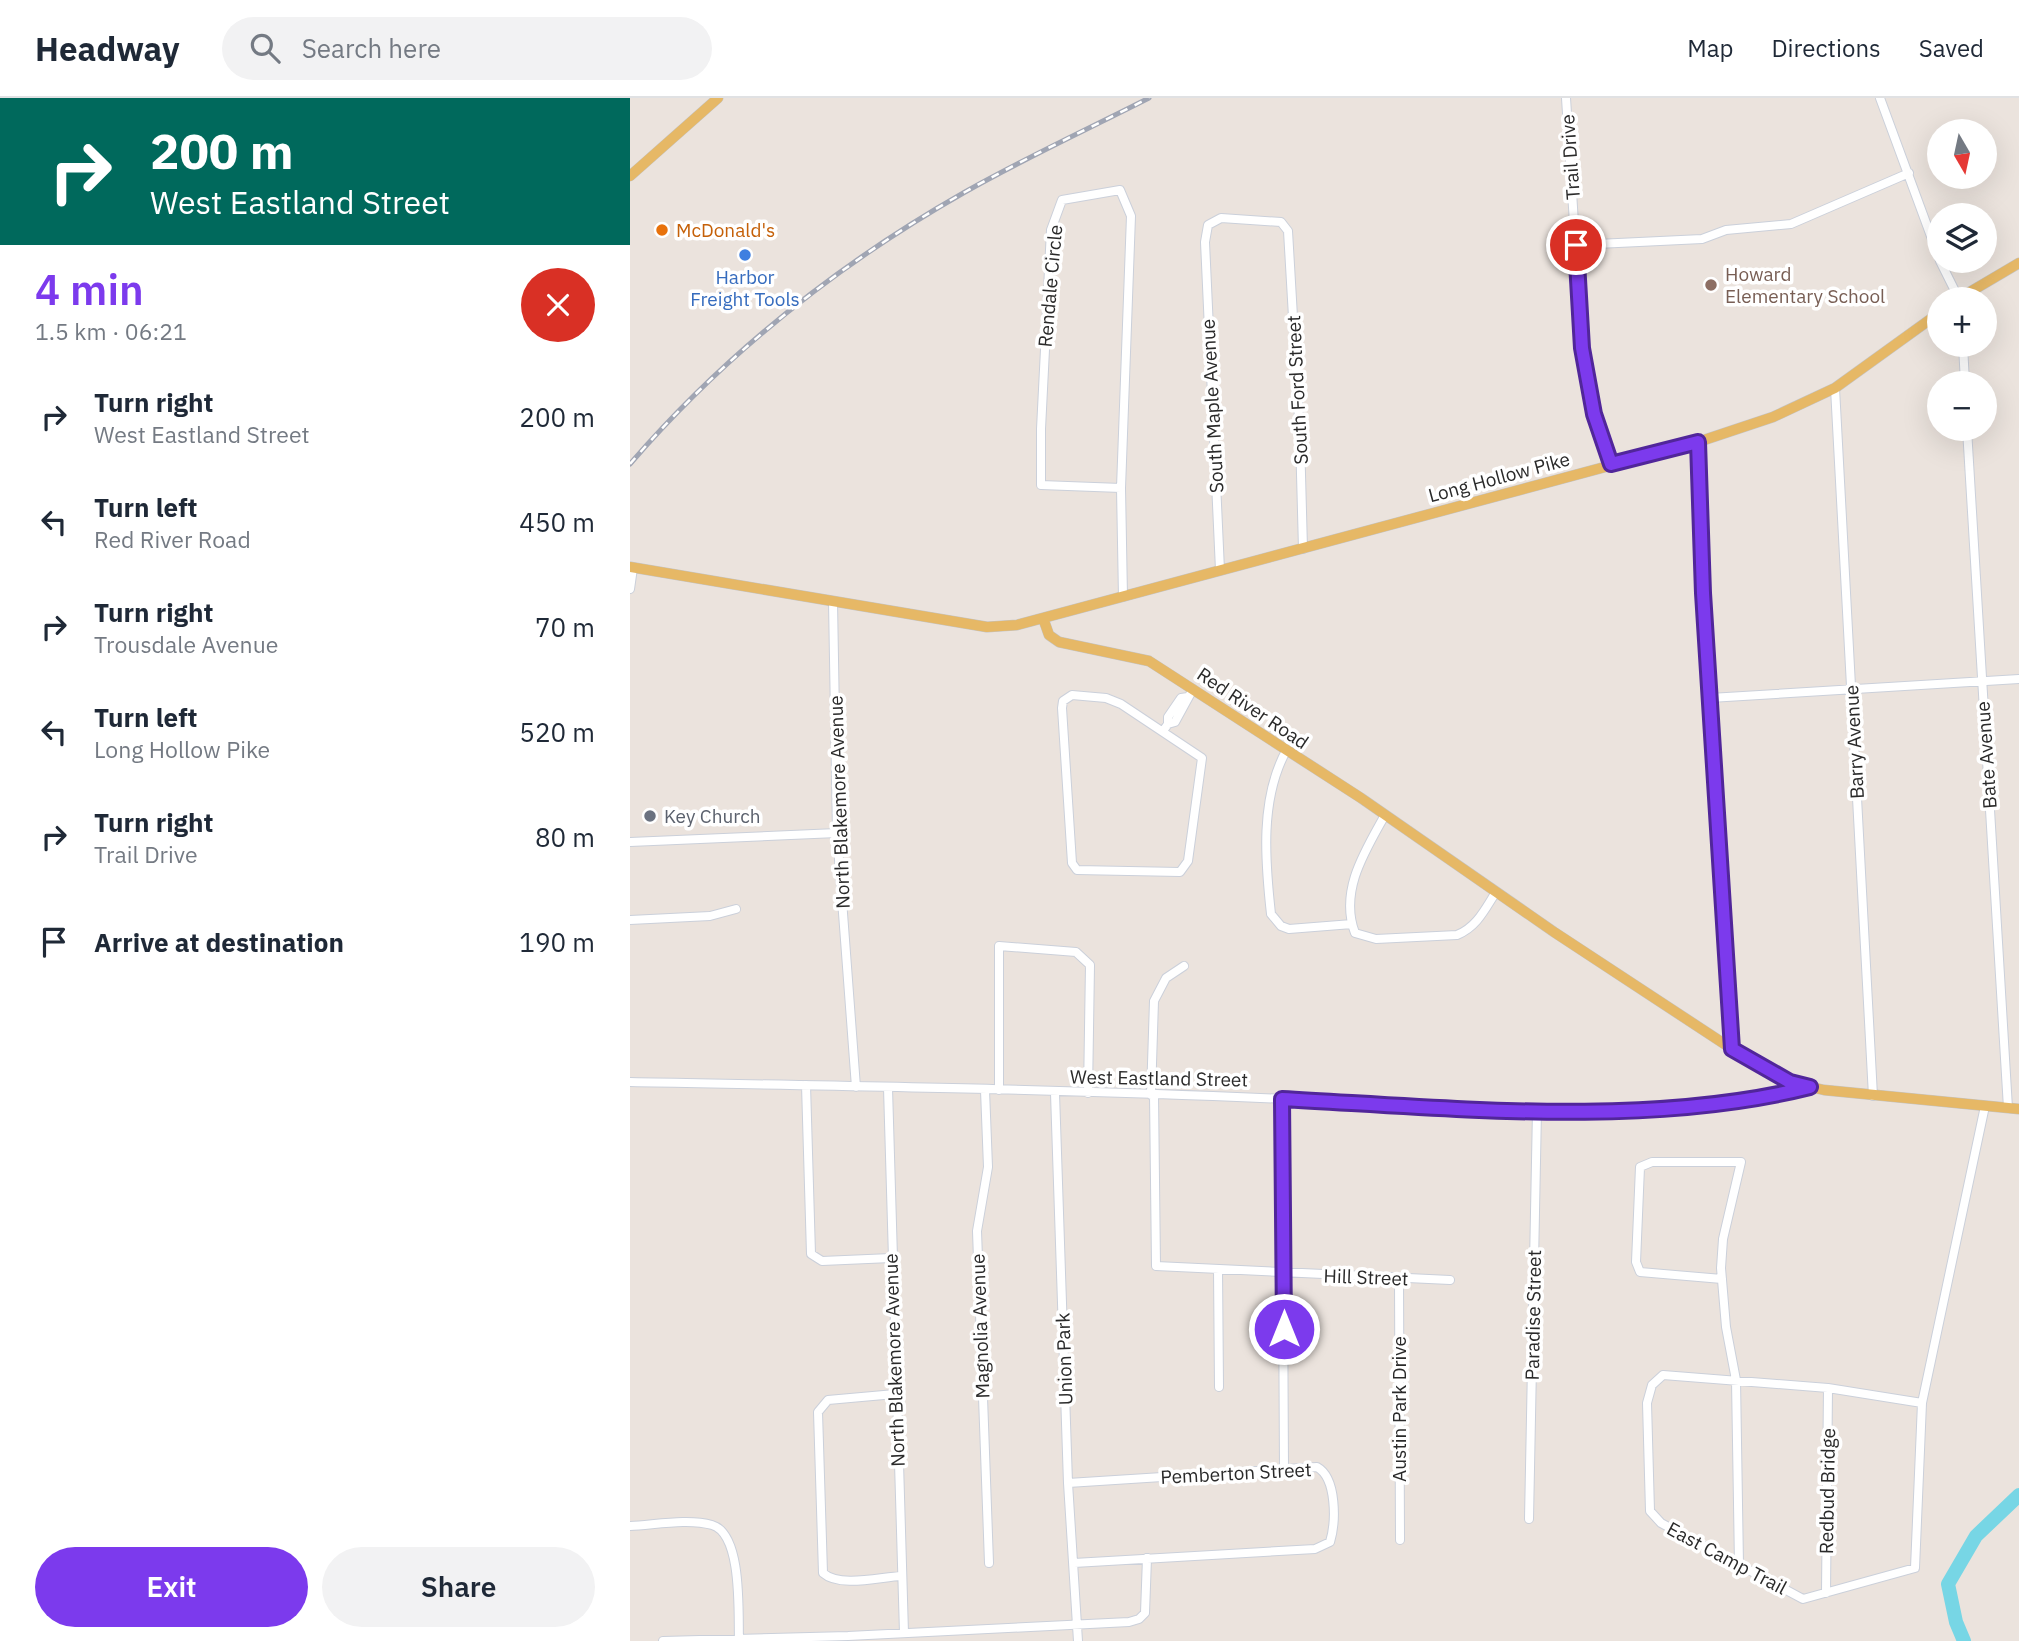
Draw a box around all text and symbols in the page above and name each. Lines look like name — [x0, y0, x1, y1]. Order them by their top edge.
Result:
search box — [222, 17, 712, 80]
text: Headway — [35, 27, 180, 70]
icon: search — [246, 29, 284, 67]
text: Search here — [302, 31, 441, 65]
text: Map — [1687, 32, 1733, 64]
text: Directions — [1771, 32, 1881, 64]
text: Saved — [1919, 32, 1984, 64]
street label: Trail Drive — [1555, 113, 1585, 201]
text: 200 m — [150, 119, 294, 182]
north arrow — [1927, 119, 1997, 189]
map controls — [1927, 119, 1997, 441]
icon: right — [35, 126, 126, 217]
text: West Eastland Street — [150, 181, 450, 223]
button: layers — [1927, 203, 1997, 273]
pin — [1546, 215, 1606, 275]
place label: McDonald's — [676, 218, 775, 242]
marker: McDonald's — [654, 222, 670, 238]
street label: Rendale Circle — [1033, 224, 1067, 348]
icon: arrive — [1557, 226, 1595, 264]
marker: Harbor Freight Tools — [737, 247, 753, 263]
text: 4 min — [35, 262, 144, 317]
place label: Howard Elementary School — [1725, 262, 1885, 308]
place label: Harbor Freight Tools — [690, 265, 800, 311]
button: close — [521, 268, 595, 342]
marker: Howard Elementary School — [1703, 277, 1719, 293]
button: + — [1927, 287, 1997, 357]
street label: South Ford Street — [1281, 315, 1313, 465]
text: 1.5 km · 06:21 — [35, 316, 187, 346]
street label: South Maple Avenue — [1195, 318, 1229, 494]
button: − — [1927, 371, 1997, 441]
text: Turn right — [94, 385, 213, 419]
icon: right — [35, 398, 73, 436]
text: 200 m — [519, 400, 595, 434]
text: West Eastland Street — [94, 419, 310, 449]
street label: Long Hollow Pike — [1426, 447, 1572, 507]
text: Turn left — [94, 490, 197, 524]
icon: left — [35, 503, 73, 541]
text: 450 m — [519, 505, 595, 539]
text: Red River Road — [94, 524, 251, 554]
text: Turn right — [94, 595, 213, 629]
icon: right — [35, 608, 73, 646]
text: 70 m — [535, 610, 595, 644]
text: Trousdale Avenue — [94, 629, 278, 659]
street label: Red River Road — [1193, 662, 1313, 754]
street label: Barry Avenue — [1839, 684, 1869, 800]
street label: North Blakemore Avenue — [823, 695, 855, 909]
text: Turn left — [94, 700, 197, 734]
street label: Bate Avenue — [1970, 701, 2002, 809]
icon: left — [35, 713, 73, 751]
text: 520 m — [519, 715, 595, 749]
text: Long Hollow Pike — [94, 734, 270, 764]
place label: Key Church — [664, 804, 760, 828]
text: Turn right — [94, 805, 213, 839]
marker: Key Church — [642, 808, 658, 824]
icon: right — [35, 818, 73, 856]
text: 80 m — [535, 820, 595, 854]
text: Trail Drive — [94, 839, 198, 869]
icon: arrive — [35, 923, 73, 961]
text: Arrive at destination — [94, 925, 344, 959]
text: 190 m — [519, 925, 595, 959]
street label: West Eastland Street — [1070, 1064, 1248, 1092]
street label: Paradise Street — [1520, 1250, 1546, 1380]
street label: North Blakemore Avenue — [878, 1253, 910, 1467]
street label: Magnolia Avenue — [965, 1253, 995, 1399]
street label: Hill Street — [1323, 1264, 1409, 1290]
position arrow — [1247, 1292, 1321, 1366]
street label: Union Park — [1050, 1312, 1078, 1406]
street label: Austin Park Drive — [1387, 1336, 1411, 1482]
street label: Redbud Bridge — [1814, 1428, 1840, 1554]
street label: Pemberton Street — [1160, 1457, 1312, 1489]
street label: East Camp Trail — [1663, 1516, 1791, 1600]
button: Exit — [35, 1547, 308, 1627]
button: Share — [322, 1547, 595, 1627]

